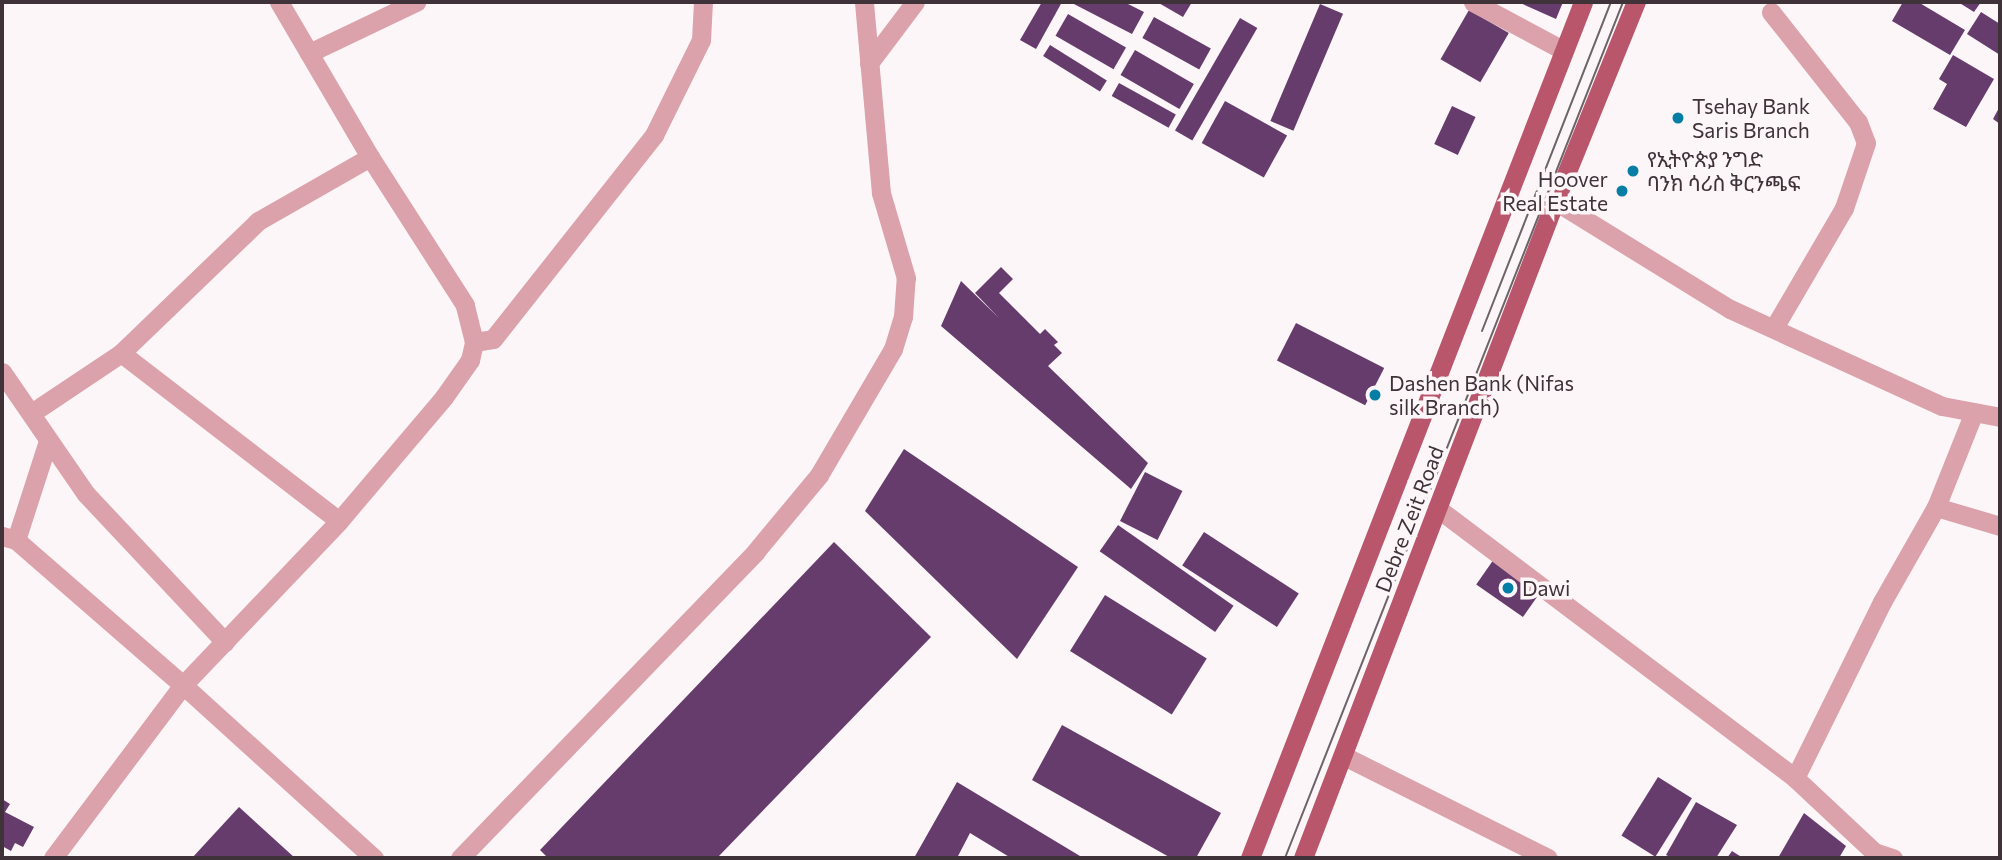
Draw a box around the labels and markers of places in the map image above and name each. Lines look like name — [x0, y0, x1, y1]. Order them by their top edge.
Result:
place label: Tsehay Bank Saris Branch — [1692, 93, 1810, 143]
marker: Tsehay Bank Saris Branch — [1670, 110, 1686, 126]
place label: የኢትዮጵያ ንግድ ባንክ ሳሪስ ቅርንጫፍ — [1647, 146, 1800, 196]
marker: የኢትዮጵያ ንግድ ባንክ ሳሪስ ቅርንጫፍ — [1625, 163, 1641, 179]
place label: Hoover Real Estate — [1502, 166, 1608, 216]
marker: Hoover Real Estate — [1614, 183, 1630, 199]
place label: Dashen Bank (Nifas silk Branch) — [1389, 370, 1574, 420]
marker: Dashen Bank (Nifas silk Branch) — [1367, 387, 1383, 403]
place label: Dawi — [1522, 575, 1570, 601]
marker: Dawi — [1500, 580, 1516, 596]

